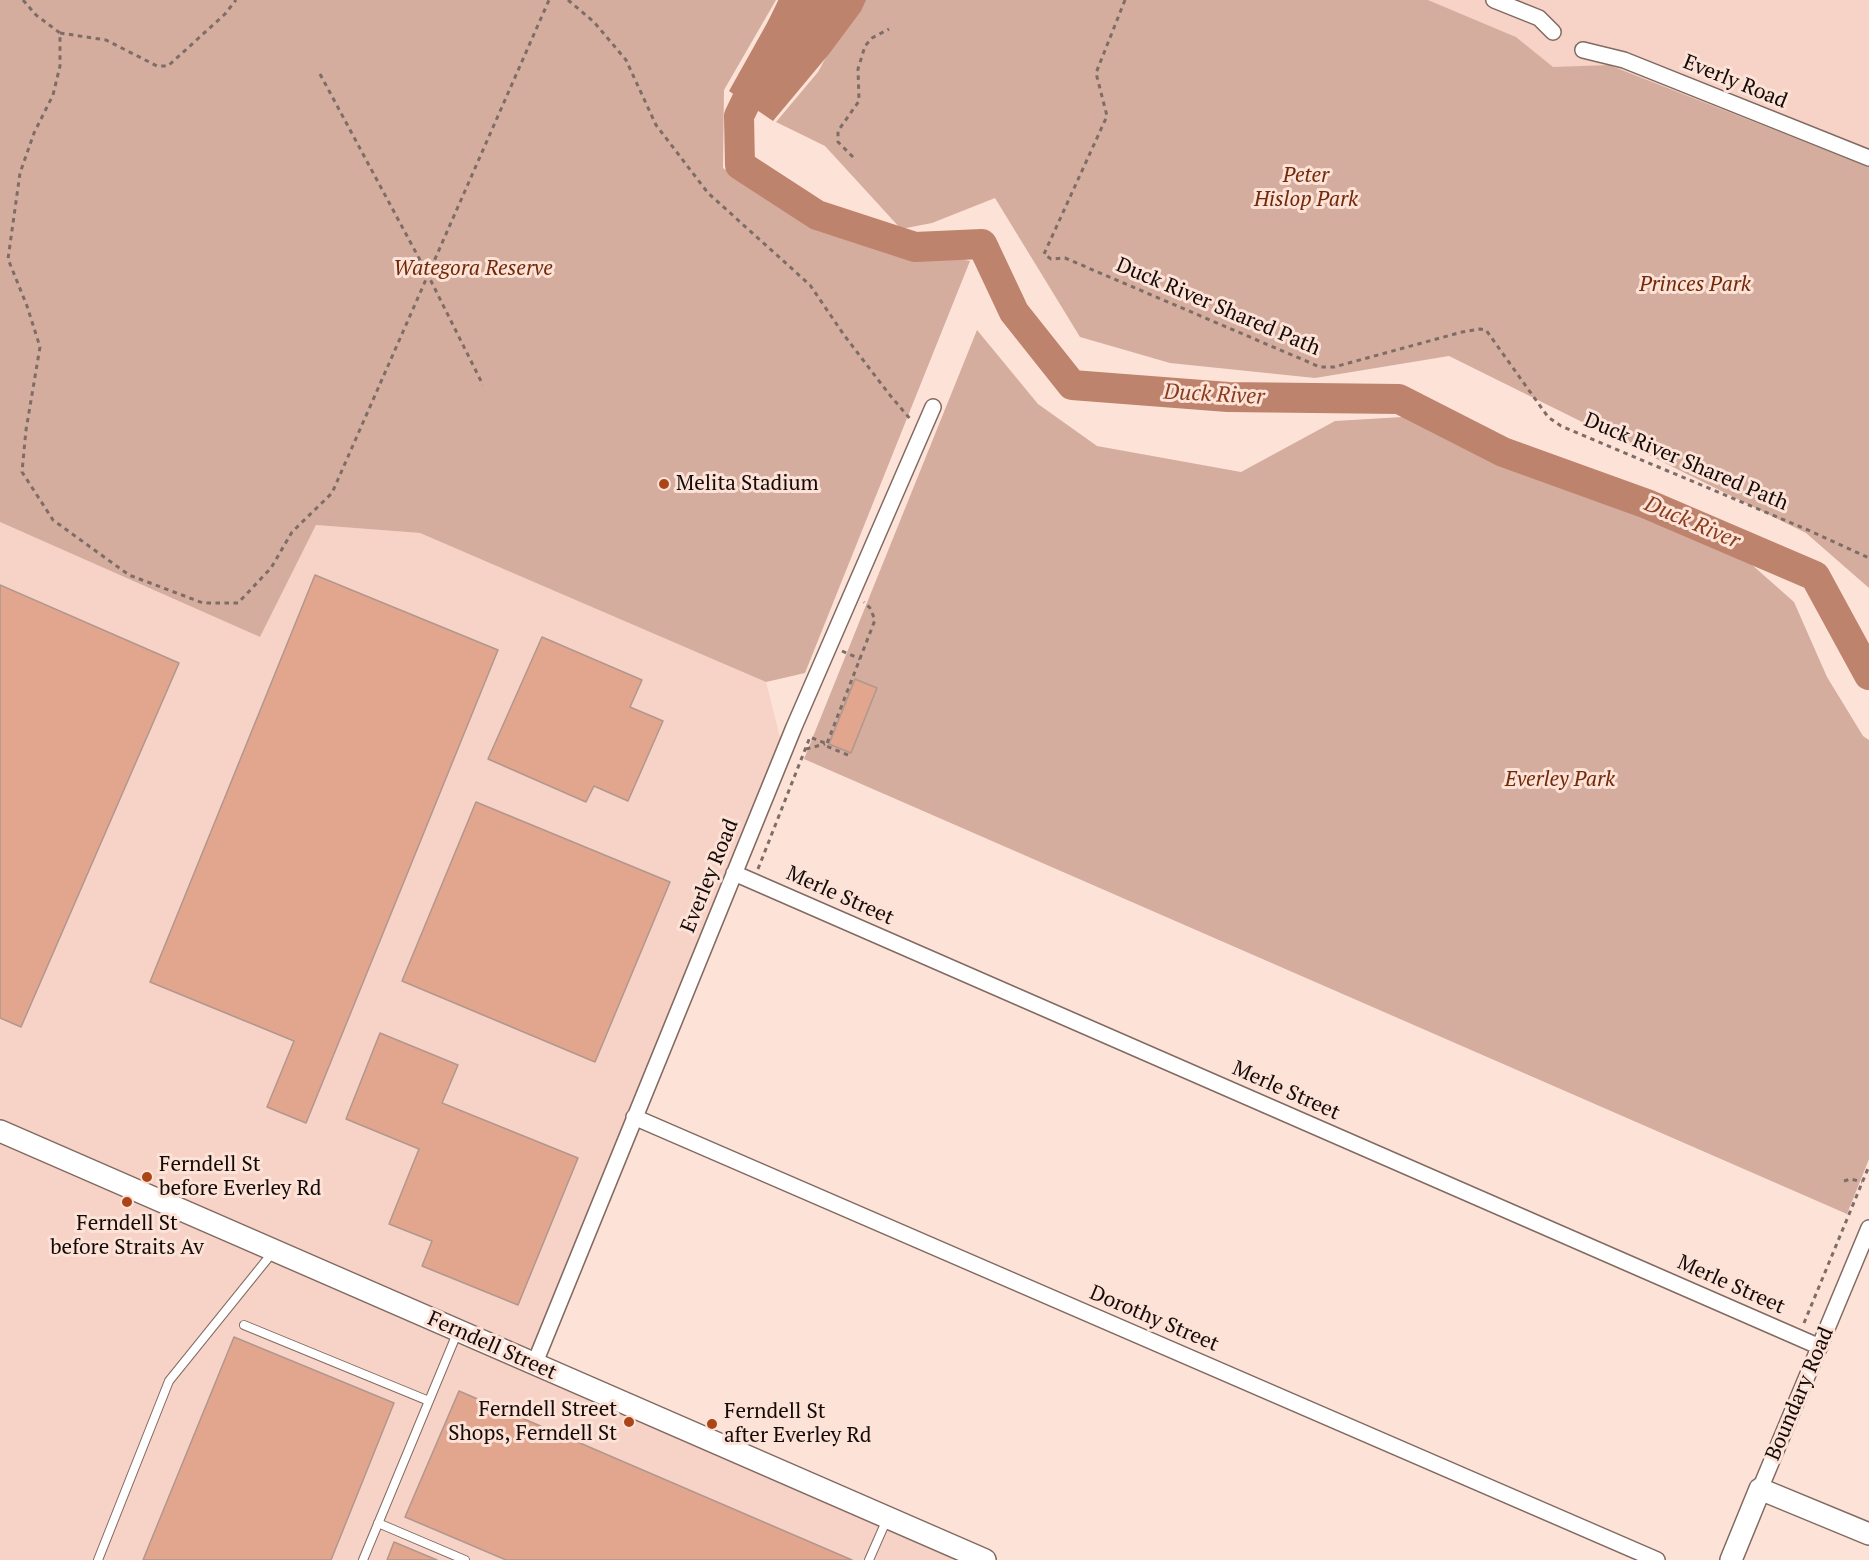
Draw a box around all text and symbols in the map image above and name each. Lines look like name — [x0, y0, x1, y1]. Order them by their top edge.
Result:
street label: Everly Road — [1679, 50, 1791, 114]
park label: Peter Hislop Park — [1254, 163, 1358, 213]
street label: Duck River Shared Path — [1112, 253, 1324, 361]
park label: Wategora Reserve — [393, 256, 553, 282]
park label: Princes Park — [1639, 272, 1751, 298]
water label: Duck River — [1163, 379, 1265, 411]
street label: Duck River Shared Path — [1580, 408, 1792, 516]
place label: Melita Stadium — [676, 471, 819, 497]
marker: Melita Stadium — [657, 477, 671, 491]
water label: Duck River — [1640, 491, 1744, 555]
park label: Everley Park — [1505, 767, 1615, 793]
street label: Everley Road — [676, 816, 744, 936]
street label: Merle Street — [782, 861, 898, 931]
street label: Merle Street — [1228, 1056, 1344, 1126]
place label: Ferndell St before Everley Rd — [159, 1152, 322, 1202]
marker: Ferndell St before Everley Rd — [140, 1170, 154, 1184]
marker: Ferndell St before Straits Av — [120, 1195, 134, 1209]
place label: Ferndell St before Straits Av — [50, 1211, 204, 1261]
street label: Merle Street — [1673, 1250, 1789, 1320]
street label: Dorothy Street — [1086, 1280, 1222, 1358]
street label: Ferndell Street — [424, 1306, 560, 1386]
street label: Boundary Road — [1761, 1324, 1839, 1464]
place label: Ferndell Street Shops, Ferndell St — [448, 1397, 617, 1447]
place label: Ferndell St after Everley Rd — [724, 1399, 871, 1449]
marker: Ferndell Street Shops, Ferndell St — [622, 1415, 636, 1429]
marker: Ferndell St after Everley Rd — [705, 1417, 719, 1431]

